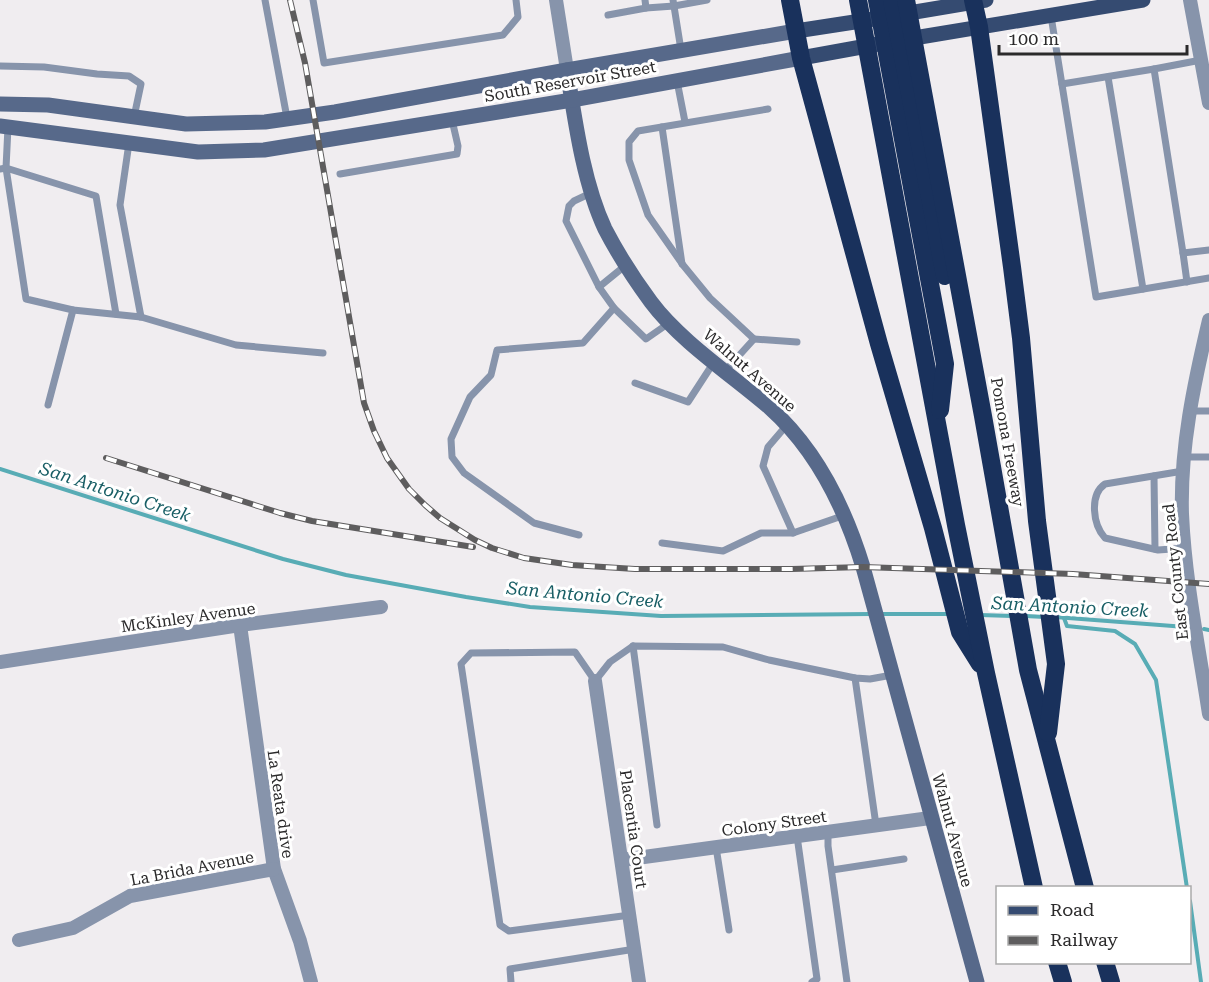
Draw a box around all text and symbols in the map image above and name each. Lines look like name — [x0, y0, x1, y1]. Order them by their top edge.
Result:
scale bar — [999, 18, 1186, 56]
text: 100 m — [1008, 28, 1059, 49]
street label: South Reservoir Street — [483, 57, 657, 106]
street label: Walnut Avenue — [699, 325, 800, 416]
street label: Pomona Freeway — [987, 376, 1028, 509]
water label: San Antonio Creek — [36, 457, 193, 526]
street label: East County Road — [1159, 503, 1192, 641]
water label: San Antonio Creek — [505, 577, 665, 612]
water label: San Antonio Creek — [990, 592, 1149, 621]
street label: McKinley Avenue — [120, 599, 257, 636]
street label: La Reata drive — [264, 749, 298, 860]
street label: Placentia Court — [616, 769, 651, 890]
street label: Walnut Avenue — [928, 771, 977, 889]
street label: Colony Street — [720, 807, 828, 840]
street label: La Brida Avenue — [129, 847, 256, 890]
legend — [996, 886, 1191, 964]
text: Road — [1050, 899, 1095, 920]
text: Railway — [1050, 929, 1118, 950]

